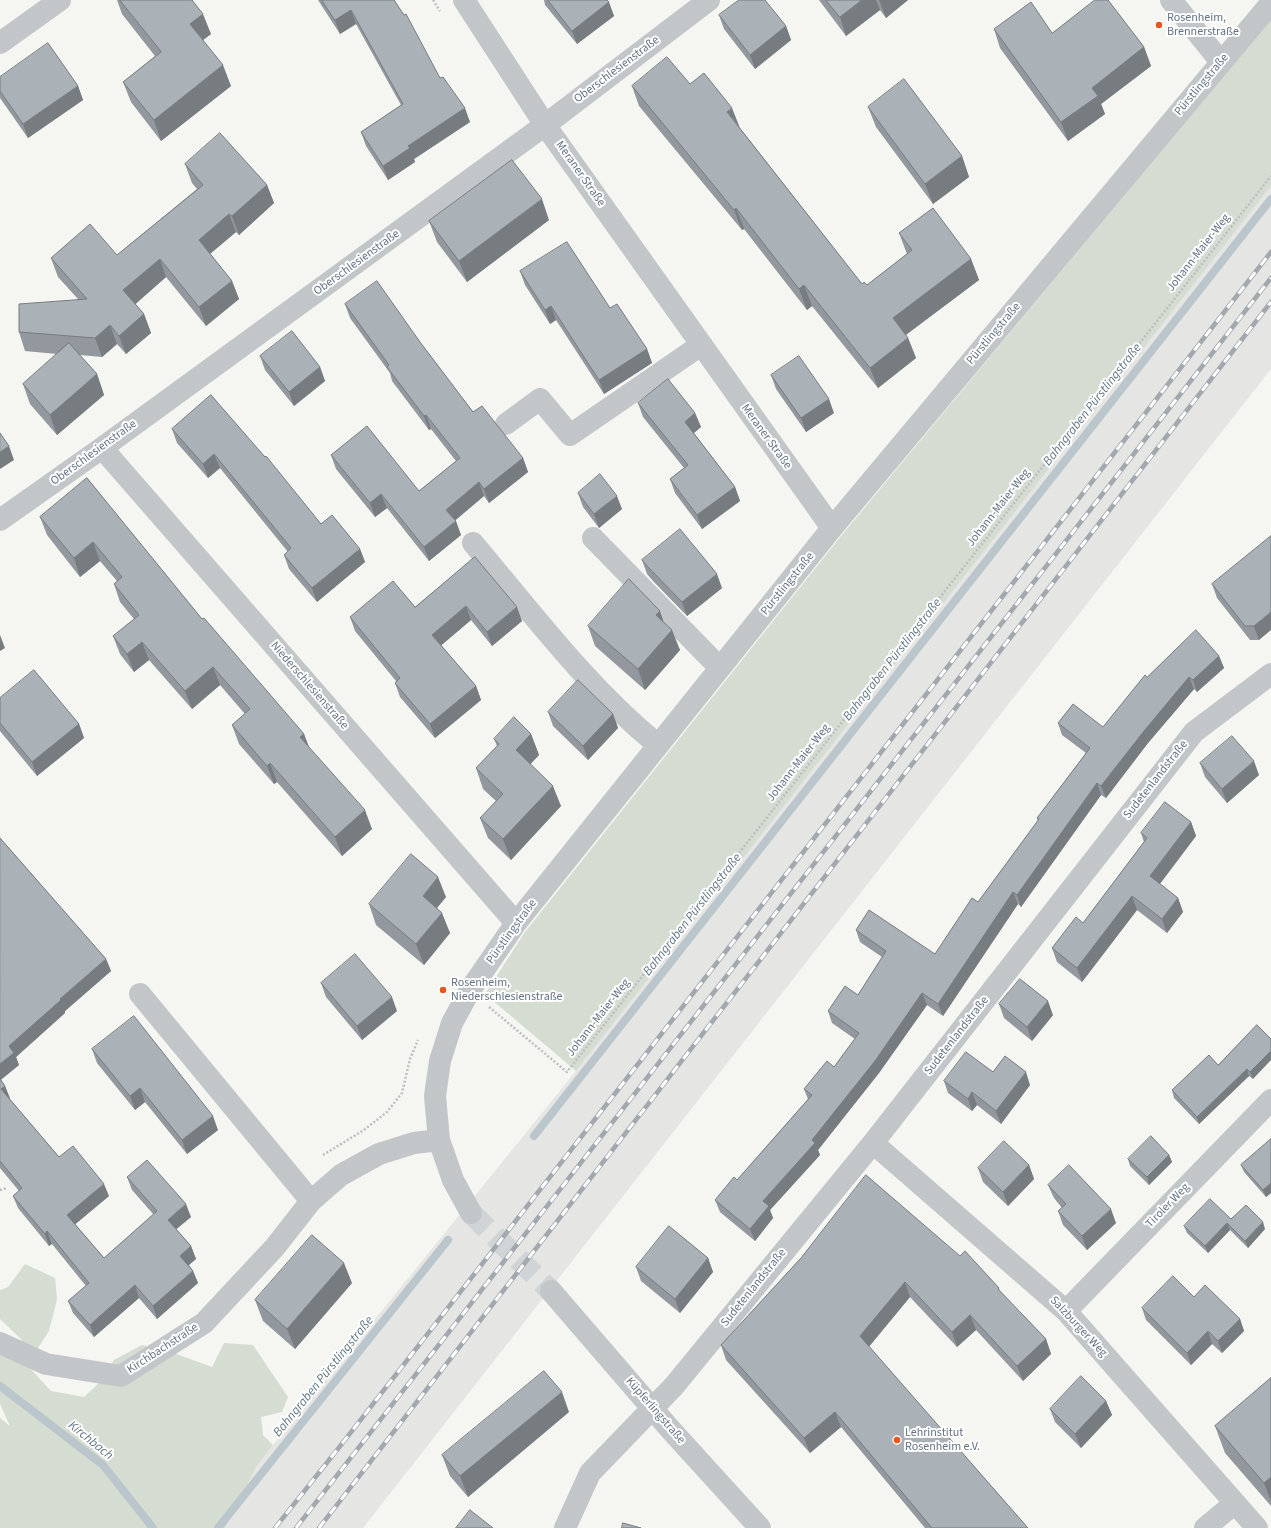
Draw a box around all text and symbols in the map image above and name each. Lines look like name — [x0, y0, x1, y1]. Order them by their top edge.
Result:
place label: Rosenheim, Brennerstraße — [1167, 11, 1239, 39]
marker: Rosenheim, Brennerstraße — [1154, 20, 1164, 30]
street label: Oberschlesienstraße — [572, 33, 662, 107]
street label: Pürstlingstraße — [1172, 51, 1232, 119]
street label: Meraner Straße — [552, 138, 608, 210]
street label: Johann-Maier-Weg — [1164, 211, 1234, 295]
street label: Oberschlesienstraße — [311, 227, 403, 299]
street label: Pürstlingstraße — [964, 300, 1024, 368]
water label: Bahngraben Pürstlingstraße — [1040, 341, 1146, 469]
street label: Meraner Straße — [738, 402, 794, 472]
street label: Oberschlesienstraße — [48, 417, 140, 489]
street label: Johann-Maier-Weg — [964, 466, 1034, 550]
street label: Pürstlingstraße — [758, 550, 818, 618]
water label: Bahngraben Pürstlingstraße — [840, 596, 946, 724]
street label: Niederschlesienstraße — [267, 639, 351, 733]
street label: Johann-Maier-Weg — [764, 721, 834, 805]
street label: Sudetenlandstraße — [1121, 738, 1191, 822]
water label: Bahngraben Pürstlingstraße — [640, 851, 746, 979]
street label: Pürstlingstraße — [484, 897, 540, 967]
place label: Rosenheim, Niederschlesienstraße — [451, 976, 563, 1004]
street label: Johann-Maier-Weg — [564, 976, 634, 1060]
marker: Rosenheim, Niederschlesienstraße — [438, 985, 448, 995]
street label: Sudetenlandstraße — [922, 994, 992, 1078]
street label: Tiroler Weg — [1143, 1181, 1193, 1231]
street label: Sudetenlandstraße — [718, 1246, 790, 1330]
street label: Salzburger Weg — [1046, 1294, 1110, 1360]
water label: Bahngraben Pürstlingstraße — [271, 1314, 377, 1440]
street label: Kirchbachstraße — [125, 1321, 201, 1377]
street label: Küpferlingstraße — [622, 1375, 688, 1447]
water label: Kirchbach — [64, 1418, 116, 1464]
place label: Lehrinstitut Rosenheim e.V. — [905, 1426, 980, 1454]
marker: Lehrinstitut Rosenheim e.V. — [892, 1435, 902, 1445]

